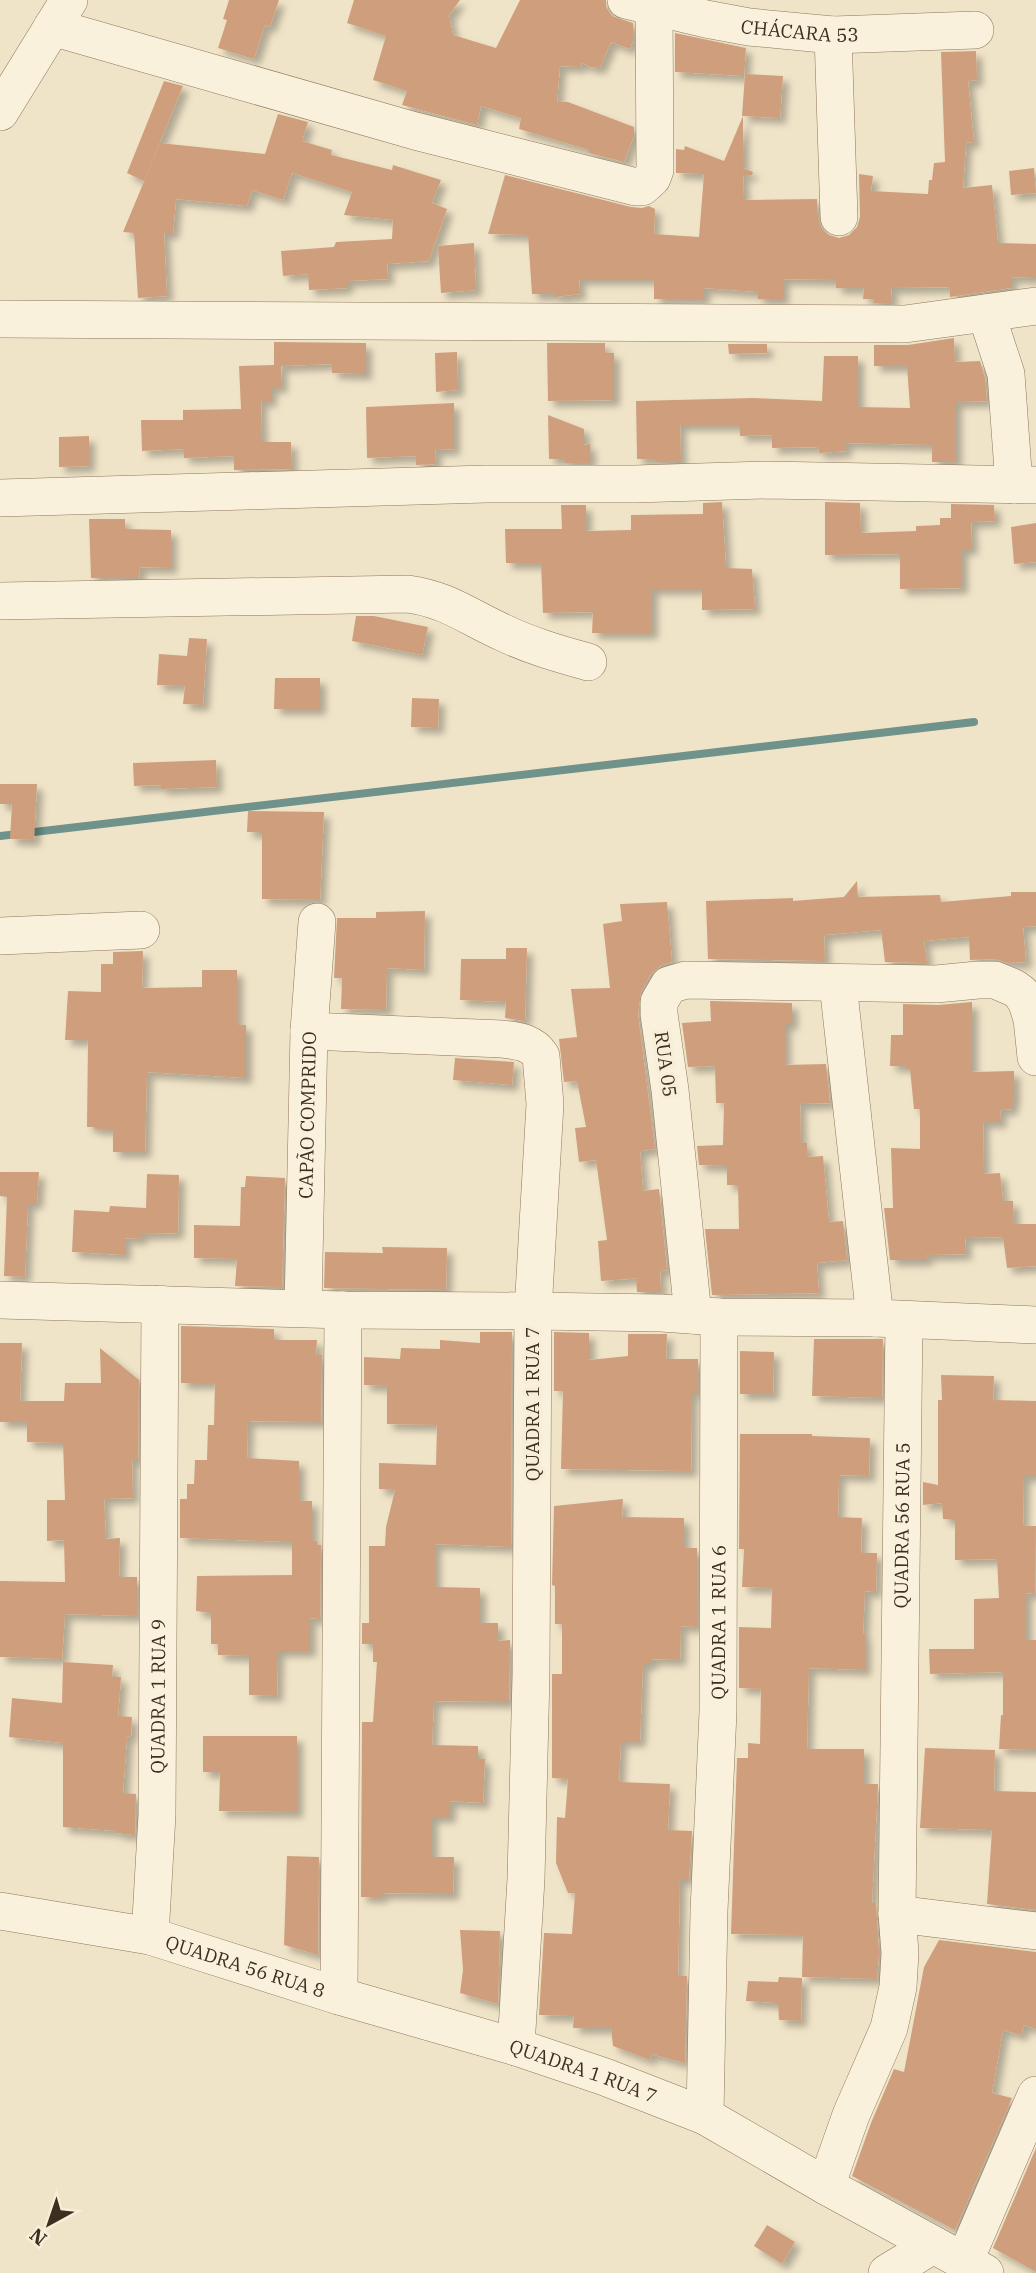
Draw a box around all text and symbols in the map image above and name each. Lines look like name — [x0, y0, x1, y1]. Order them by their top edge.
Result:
street label: CHÁCARA 53 — [739, 14, 859, 47]
street label: RUA 05 — [650, 1030, 682, 1098]
street label: CAPÃO COMPRIDO — [293, 1031, 321, 1199]
street label: QUADRA 1 RUA 7 — [520, 1327, 544, 1481]
street label: QUADRA 56 RUA 5 — [889, 1442, 915, 1609]
street label: QUADRA 1 RUA 6 — [706, 1545, 730, 1700]
street label: QUADRA 1 RUA 9 — [145, 1619, 170, 1774]
street label: QUADRA 56 RUA 8 — [162, 1930, 328, 2003]
street label: QUADRA 1 RUA 7 — [507, 2034, 661, 2108]
north arrow — [14, 2189, 84, 2259]
text: N — [25, 2223, 52, 2251]

